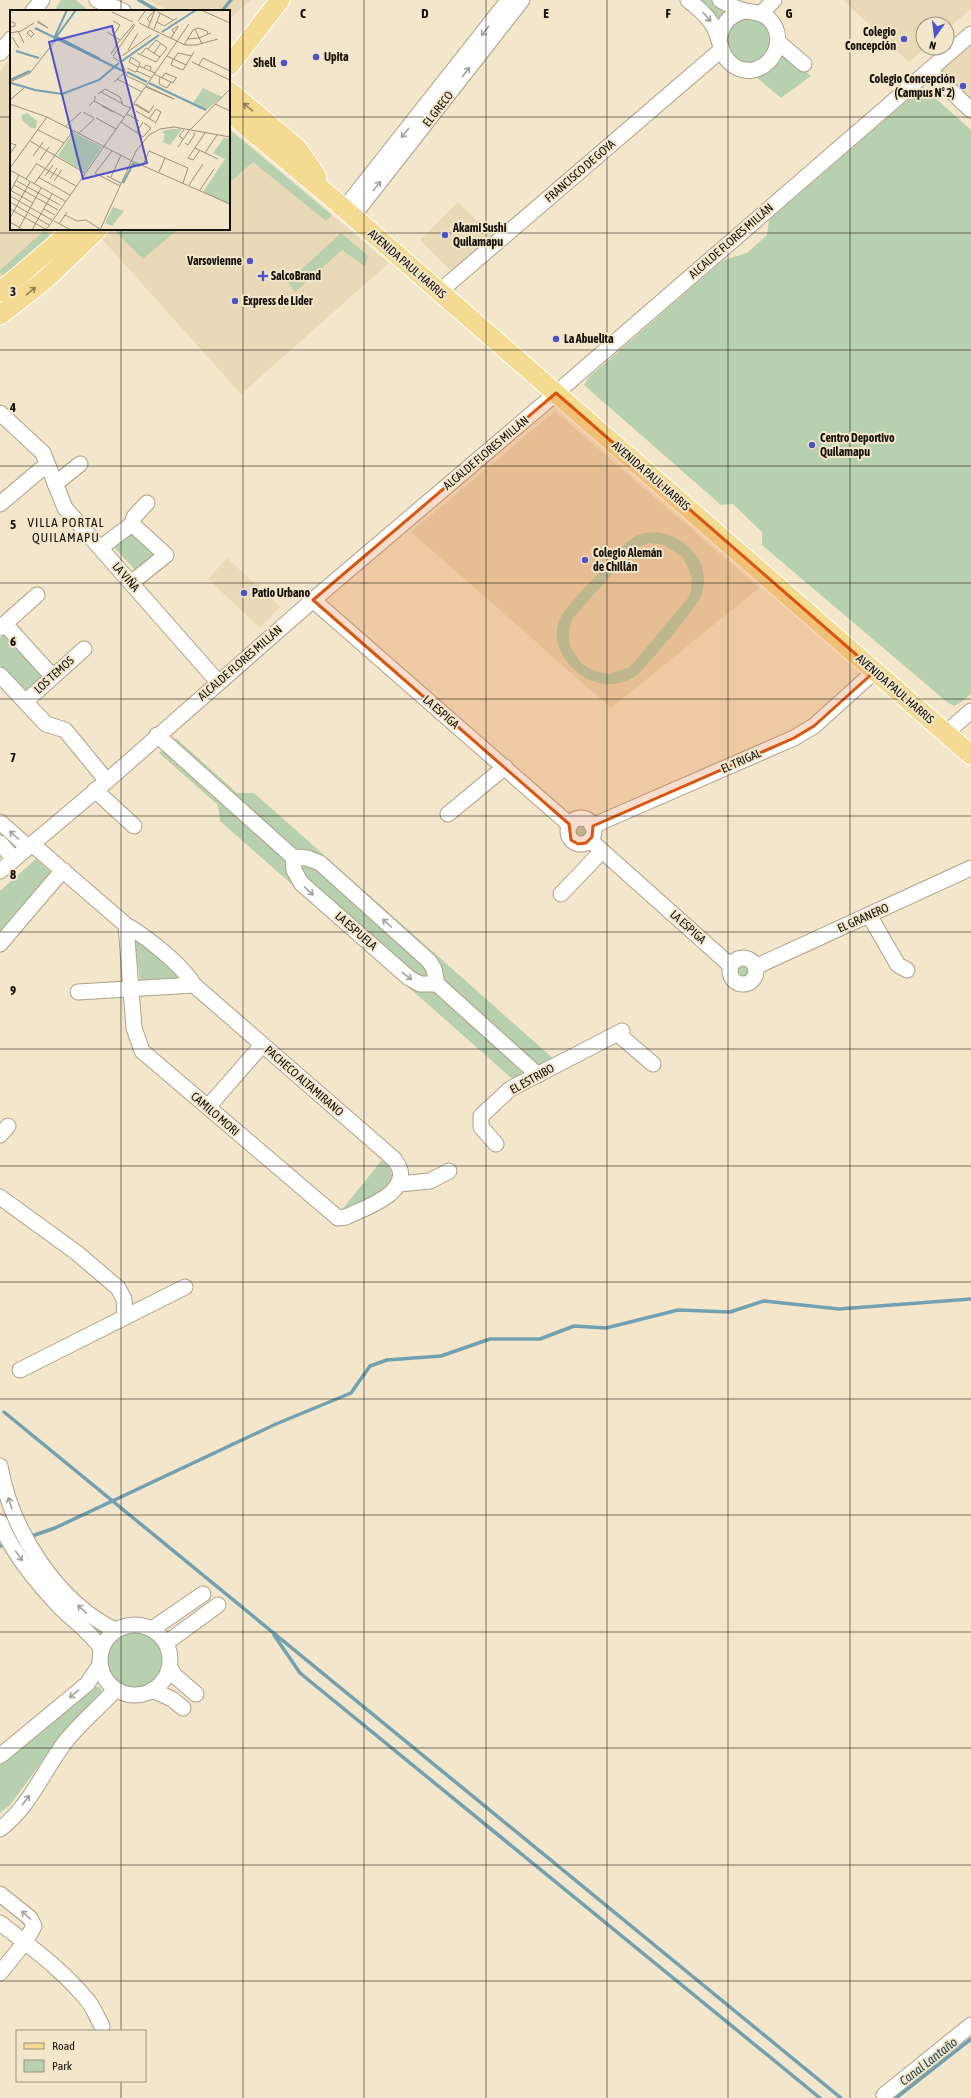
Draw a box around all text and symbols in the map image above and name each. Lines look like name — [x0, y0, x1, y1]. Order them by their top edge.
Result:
text: C — [300, 6, 306, 21]
text: D — [421, 6, 429, 21]
text: E — [543, 6, 549, 21]
text: F — [665, 6, 671, 21]
text: G — [786, 6, 793, 21]
inset map — [10, 10, 230, 230]
one-way arrow — [702, 12, 711, 22]
north arrow — [915, 16, 955, 56]
one-way arrow — [481, 25, 489, 36]
place label: Colegio Concepción — [845, 25, 896, 53]
marker: Colegio Concepción — [899, 34, 909, 44]
text: N — [928, 39, 937, 52]
place label: Upita — [324, 50, 349, 64]
marker: Upita — [311, 52, 321, 62]
place label: Shell — [253, 56, 277, 70]
marker: Shell — [279, 58, 289, 68]
one-way arrow — [462, 67, 470, 78]
place label: Colegio Concepción (Campus N° 2) — [869, 72, 955, 100]
marker: Colegio Concepción (Campus N° 2) — [958, 81, 968, 91]
street label: EL GRECO — [420, 89, 456, 129]
one-way arrow — [243, 103, 254, 112]
one-way arrow — [400, 127, 409, 138]
street label: FRANCISCO DE GOYA — [542, 137, 618, 205]
one-way arrow — [373, 180, 382, 191]
street label: ALCALDE FLORES MILLÁN — [686, 201, 776, 281]
place label: Akami Sushi Quilamapu — [452, 221, 507, 249]
street label: AVENIDA PAUL HARRIS — [365, 226, 449, 302]
marker: Akami Sushi Quilamapu — [440, 230, 450, 240]
place label: Varsovienne — [186, 254, 243, 268]
marker: Varsovienne — [245, 256, 255, 266]
place label: SalcoBrand — [271, 269, 321, 283]
marker: SalcoBrand — [258, 271, 268, 281]
text: 3 — [10, 284, 16, 299]
one-way arrow — [26, 287, 36, 296]
place label: Express de Lider — [243, 294, 313, 308]
marker: Express de Lider — [230, 296, 240, 306]
place label: La Abuelita — [564, 332, 614, 346]
marker: La Abuelita — [551, 334, 561, 344]
text: 4 — [9, 400, 16, 415]
street label: ALCALDE FLORES MILLÁN — [440, 413, 532, 493]
place label: Centro Deportivo Quilamapu — [820, 431, 895, 459]
street label: AVENIDA PAUL HARRIS — [609, 438, 693, 514]
marker: Centro Deportivo Quilamapu — [807, 440, 817, 450]
district label: VILLA PORTAL QUILAMAPU — [28, 515, 104, 545]
text: 5 — [10, 517, 16, 532]
place label: Colegio Alemán de Chillán — [593, 546, 662, 574]
marker: Colegio Alemán de Chillán — [580, 555, 590, 565]
street label: LA VIÑA — [110, 560, 143, 595]
place label: Patio Urbano — [252, 586, 310, 600]
marker: Patio Urbano — [239, 588, 249, 598]
street label: ALCALDE FLORES MILLÁN — [195, 623, 285, 703]
text: 6 — [10, 634, 16, 649]
street label: AVENIDA PAUL HARRIS — [853, 651, 937, 727]
street label: LOS TEMOS — [31, 654, 77, 696]
street label: LA ESPIGA — [420, 692, 462, 732]
street label: EL TRIGAL — [719, 746, 764, 776]
text: 7 — [10, 750, 16, 765]
one-way arrow — [9, 830, 19, 839]
text: 8 — [10, 867, 16, 882]
one-way arrow — [304, 886, 315, 895]
street label: EL GRANERO — [835, 900, 891, 936]
street label: LA ESPIGA — [667, 907, 709, 947]
street label: LA ESPUELA — [332, 909, 380, 953]
one-way arrow — [382, 918, 392, 928]
one-way arrow — [402, 972, 413, 980]
text: 9 — [10, 983, 16, 998]
street label: PACHECO ALTAMIRANO — [262, 1043, 346, 1119]
street label: EL ESTRIBO — [507, 1061, 557, 1097]
street label: CAMILO MORI — [188, 1089, 242, 1139]
one-way arrow — [6, 1497, 13, 1510]
one-way arrow — [15, 1550, 23, 1561]
one-way arrow — [78, 1605, 88, 1614]
one-way arrow — [69, 1689, 79, 1698]
one-way arrow — [22, 1795, 31, 1806]
one-way arrow — [20, 1910, 31, 1919]
legend — [16, 2030, 146, 2082]
water label: Canal Lantaño — [897, 2034, 960, 2089]
text: Road — [52, 2039, 75, 2053]
text: Park — [52, 2059, 73, 2073]

